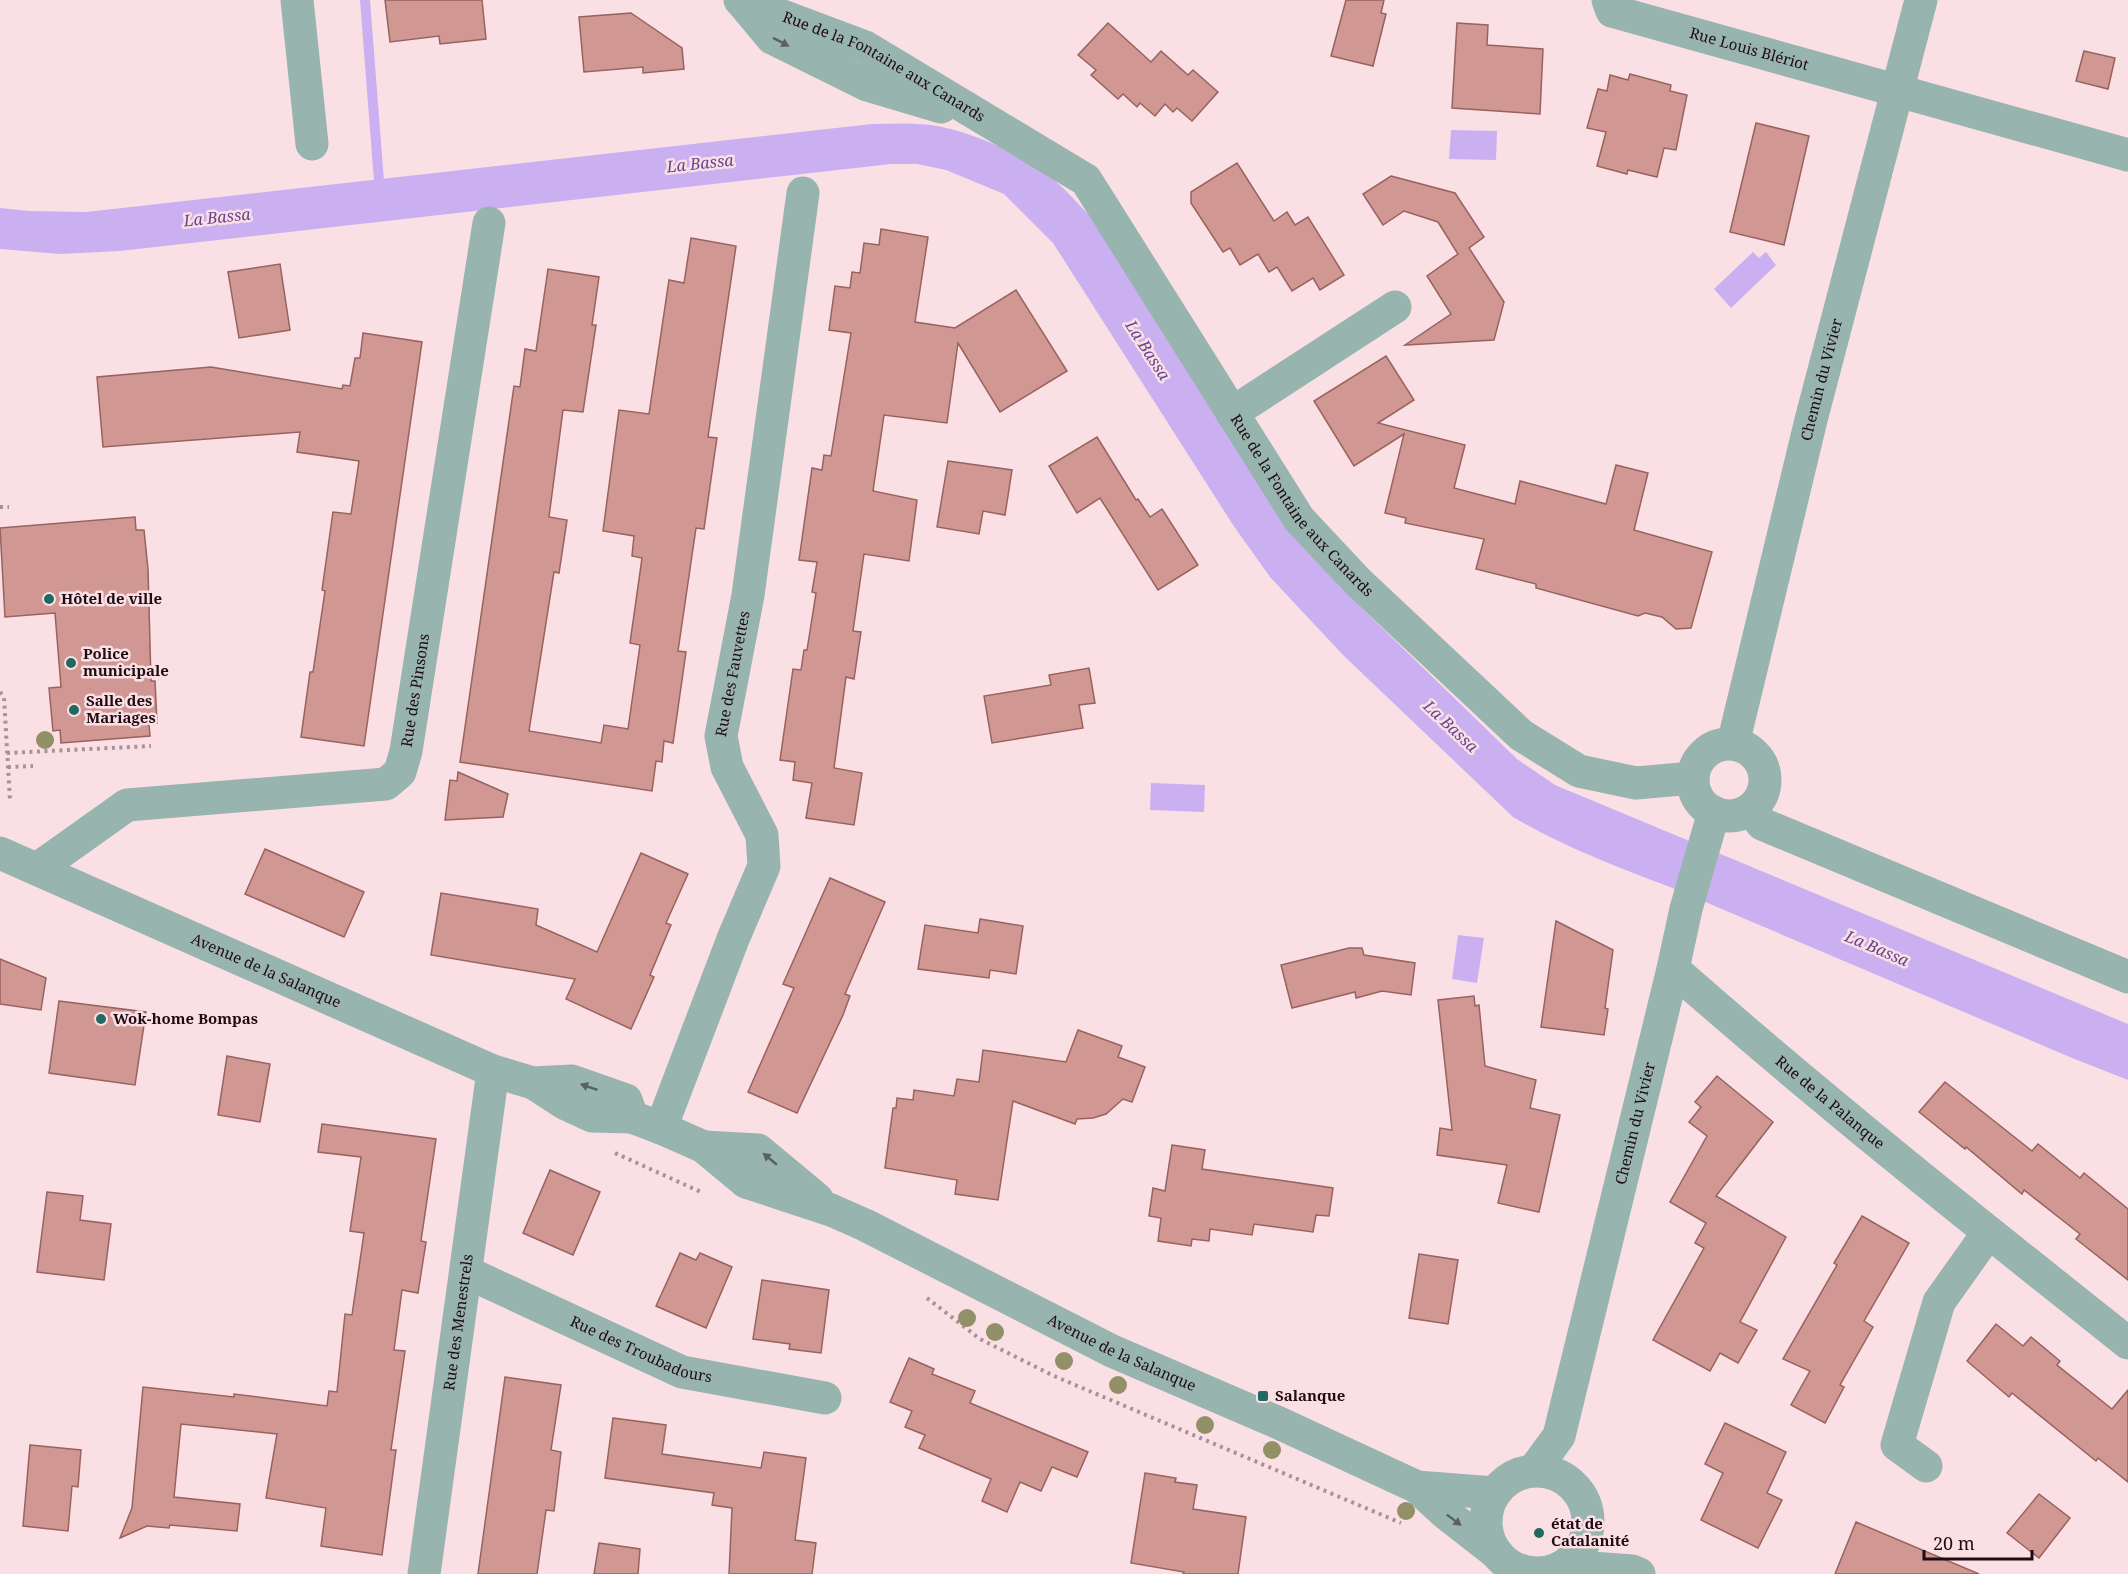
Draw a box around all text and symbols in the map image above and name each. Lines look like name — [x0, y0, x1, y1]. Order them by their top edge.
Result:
street label: Rue de la Fontaine aux Canards — [780, 6, 989, 126]
street label: Rue Louis Blériot — [1688, 22, 1811, 74]
one-way arrow — [772, 37, 789, 47]
water label: La Bassa — [664, 148, 735, 178]
water label: La Bassa — [181, 202, 252, 232]
water label: La Bassa — [1120, 315, 1176, 385]
street label: Chemin du Vivier — [1795, 316, 1846, 443]
street label: Rue de la Fontaine aux Canards — [1227, 410, 1379, 601]
place label: Hôtel de ville — [61, 588, 162, 608]
marker: Hôtel de ville — [42, 592, 56, 606]
street label: Rue des Fauvettes — [710, 609, 754, 738]
street label: Rue des Pinsons — [396, 632, 433, 748]
place label: Police municipale — [83, 643, 169, 680]
marker: Police municipale — [64, 656, 78, 670]
place label: Salle des Mariages — [86, 690, 156, 727]
water label: La Bassa — [1418, 694, 1484, 757]
marker: Salle des Mariages — [67, 703, 81, 717]
water label: La Bassa — [1841, 924, 1913, 972]
street label: Avenue de la Salanque — [188, 928, 345, 1012]
place label: Wok-home Bompas — [113, 1008, 258, 1028]
marker: Wok-home Bompas — [94, 1012, 108, 1026]
street label: Rue de la Palanque — [1772, 1050, 1889, 1153]
street label: Chemin du Vivier — [1610, 1060, 1659, 1187]
one-way arrow — [580, 1082, 598, 1092]
one-way arrow — [762, 1153, 778, 1166]
street label: Rue des Menestrels — [438, 1252, 477, 1392]
street label: Avenue de la Salanque — [1044, 1309, 1200, 1395]
street label: Rue des Troubadours — [567, 1311, 714, 1386]
place label: Salanque — [1275, 1385, 1345, 1405]
marker: Salanque — [1256, 1389, 1270, 1403]
place label: état de Catalanité — [1551, 1513, 1629, 1550]
one-way arrow — [1447, 1514, 1462, 1526]
scale bar — [1924, 1523, 2032, 1561]
marker: état de Catalanité — [1532, 1526, 1546, 1540]
text: 20 m — [1933, 1531, 1975, 1555]

